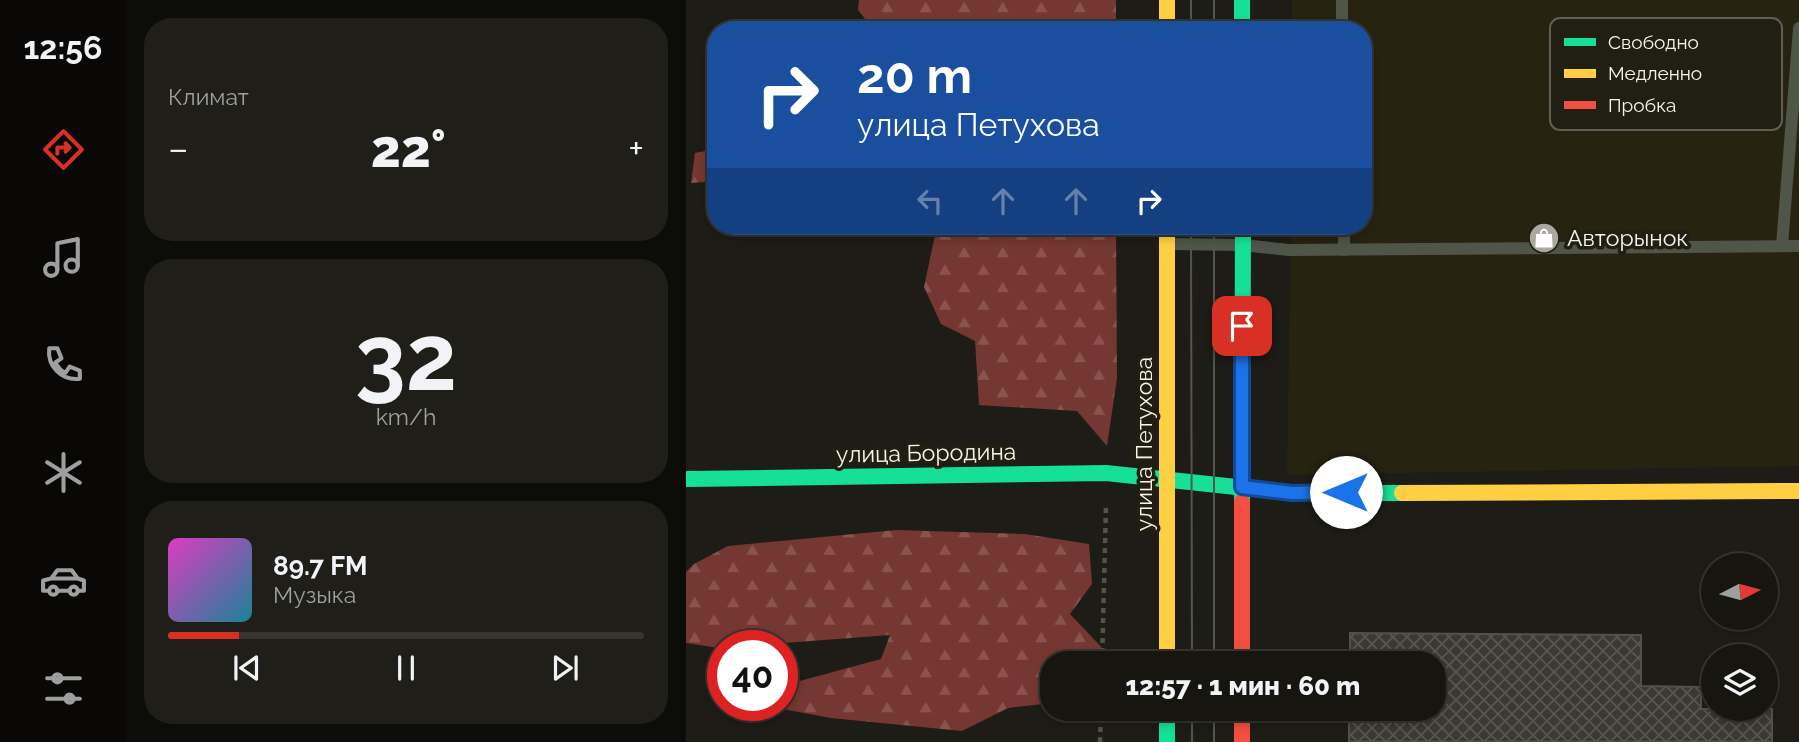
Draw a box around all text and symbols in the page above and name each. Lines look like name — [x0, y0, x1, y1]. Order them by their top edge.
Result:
legend — [1550, 18, 1782, 130]
text: 12:56 — [24, 29, 102, 66]
text: Свободно — [1608, 31, 1699, 53]
text: 20 m — [857, 47, 972, 104]
icon: right — [742, 49, 833, 140]
text: Медленно — [1608, 62, 1702, 84]
text: Климат — [168, 83, 249, 110]
text: Пробка — [1608, 94, 1676, 116]
text: улица Петухова — [857, 106, 1100, 143]
text: 22° — [371, 118, 446, 179]
icon: directions — [39, 125, 88, 174]
text: − — [168, 126, 188, 171]
text: + — [628, 126, 644, 171]
icon: left — [911, 182, 949, 220]
icon: ahead — [984, 182, 1022, 220]
icon: ahead — [1057, 182, 1095, 220]
icon: right — [1130, 182, 1168, 220]
shop icon: Авторынок — [1527, 221, 1561, 255]
place label: Авторынок — [1567, 224, 1688, 251]
icon: music — [39, 233, 88, 282]
pin — [1212, 296, 1272, 356]
text: 32 — [355, 304, 457, 411]
icon: arrive — [1223, 307, 1261, 345]
icon: phone — [39, 340, 88, 389]
street label: улица Петухова — [1130, 357, 1157, 531]
text: km/h — [376, 403, 436, 430]
street label: улица Бородина — [836, 437, 1016, 468]
icon: climate — [39, 448, 88, 497]
position arrow — [1309, 455, 1383, 529]
text: 89.7 FM — [273, 551, 368, 581]
north arrow — [1701, 553, 1778, 630]
map controls — [1701, 553, 1778, 721]
icon: car — [39, 556, 88, 605]
text: Музыка — [273, 581, 356, 608]
speed limit sign: 40 — [707, 630, 798, 721]
button: layers — [1701, 644, 1778, 721]
icon: previous — [228, 649, 266, 687]
icon: pause — [387, 649, 425, 687]
icon: next — [546, 649, 584, 687]
icon: filters — [39, 664, 88, 713]
text: 12:57 · 1 мин · 60 m — [1126, 671, 1360, 701]

